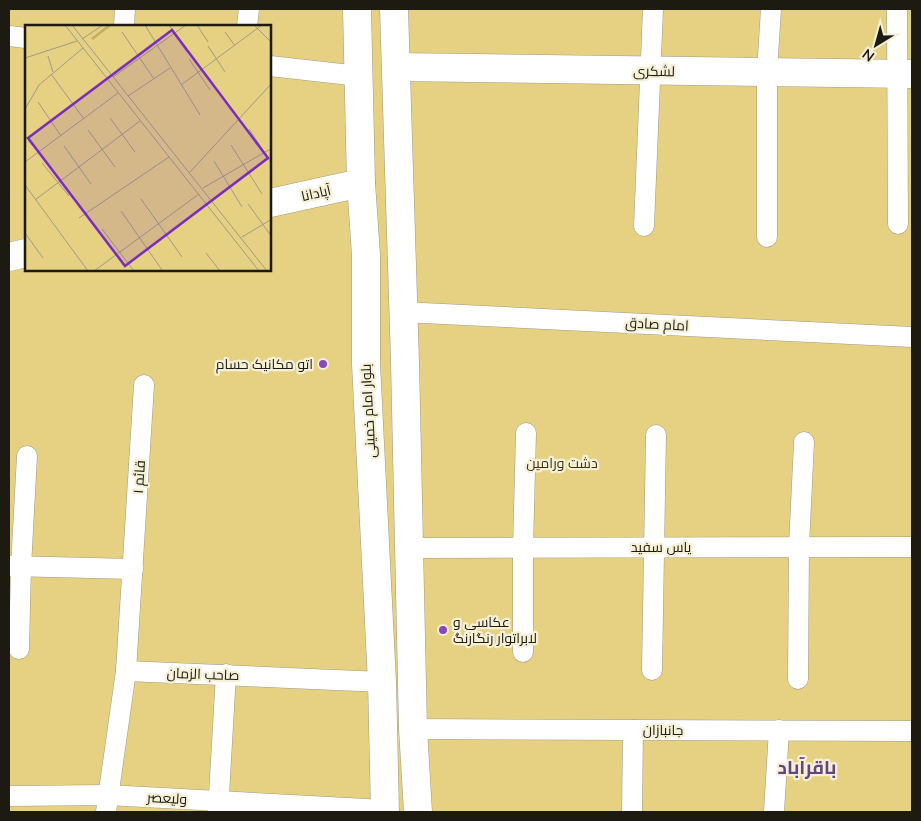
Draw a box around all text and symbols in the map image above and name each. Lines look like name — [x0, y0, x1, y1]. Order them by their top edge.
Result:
north arrow — [851, 20, 901, 70]
inset map — [25, 25, 271, 271]
text: N — [859, 45, 878, 66]
street label: لشکری — [633, 62, 675, 80]
street label: آپادانا — [299, 181, 333, 206]
street label: امام صادق — [625, 313, 689, 336]
place label: اتو مکانیک حسام — [216, 355, 313, 374]
marker: اتو مکانیک حسام — [317, 358, 329, 370]
street label: بلوار امام خمینی — [357, 363, 380, 459]
park label: دشت ورامین — [526, 454, 598, 472]
street label: قائم ۱ — [129, 460, 150, 494]
street label: یاس سفید — [631, 538, 692, 556]
place label: عکاسی و لابراتوار رنگارنگ — [453, 613, 537, 647]
marker: عکاسی و لابراتوار رنگارنگ — [437, 624, 449, 636]
street label: صاحب الزمان — [166, 664, 240, 684]
street label: جانبازان — [643, 721, 683, 739]
district label: باقرآباد — [778, 755, 836, 779]
street label: ولیعصر — [145, 788, 188, 808]

